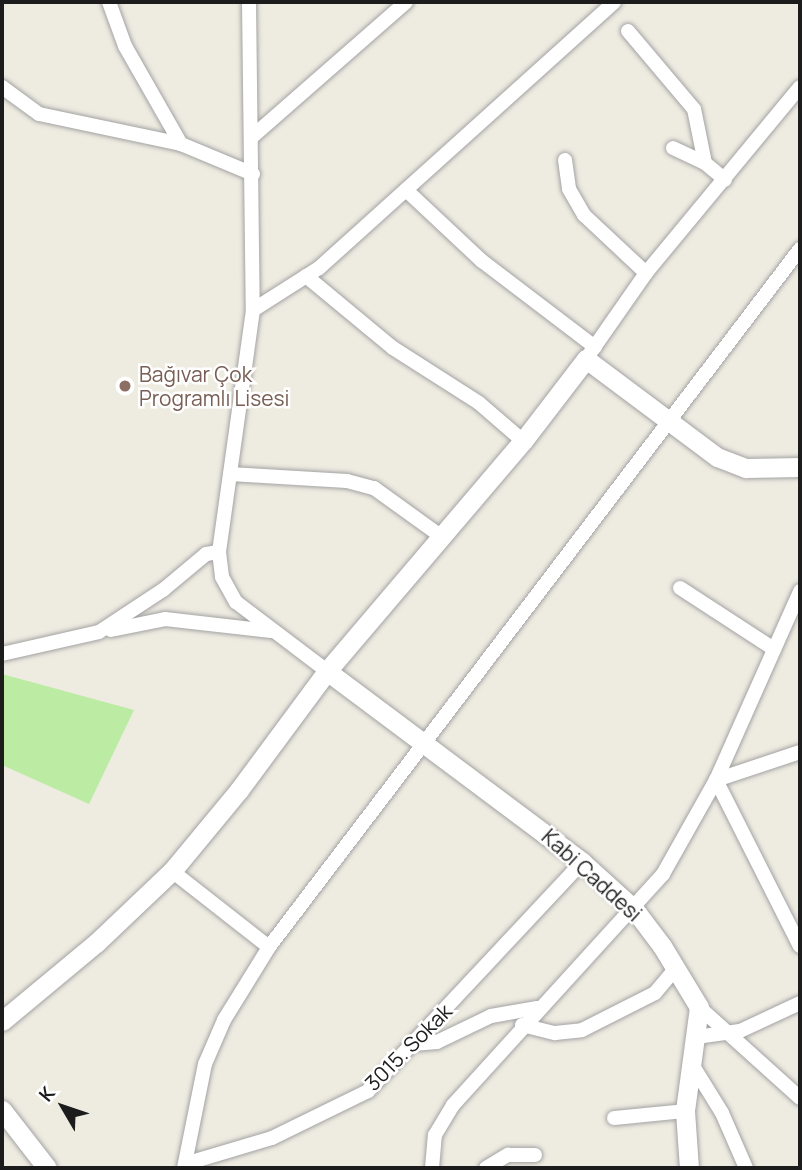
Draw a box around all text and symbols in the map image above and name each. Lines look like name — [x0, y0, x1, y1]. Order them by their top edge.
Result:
place label: Bağıvar Çok Programlı Lisesi — [139, 361, 289, 411]
marker: Bağıvar Çok Programlı Lisesi — [117, 378, 133, 394]
street label: Kabi Caddesi — [537, 824, 647, 926]
street label: 3015. Sokak — [359, 998, 457, 1096]
north arrow — [28, 1072, 98, 1142]
text: K — [33, 1081, 61, 1107]

